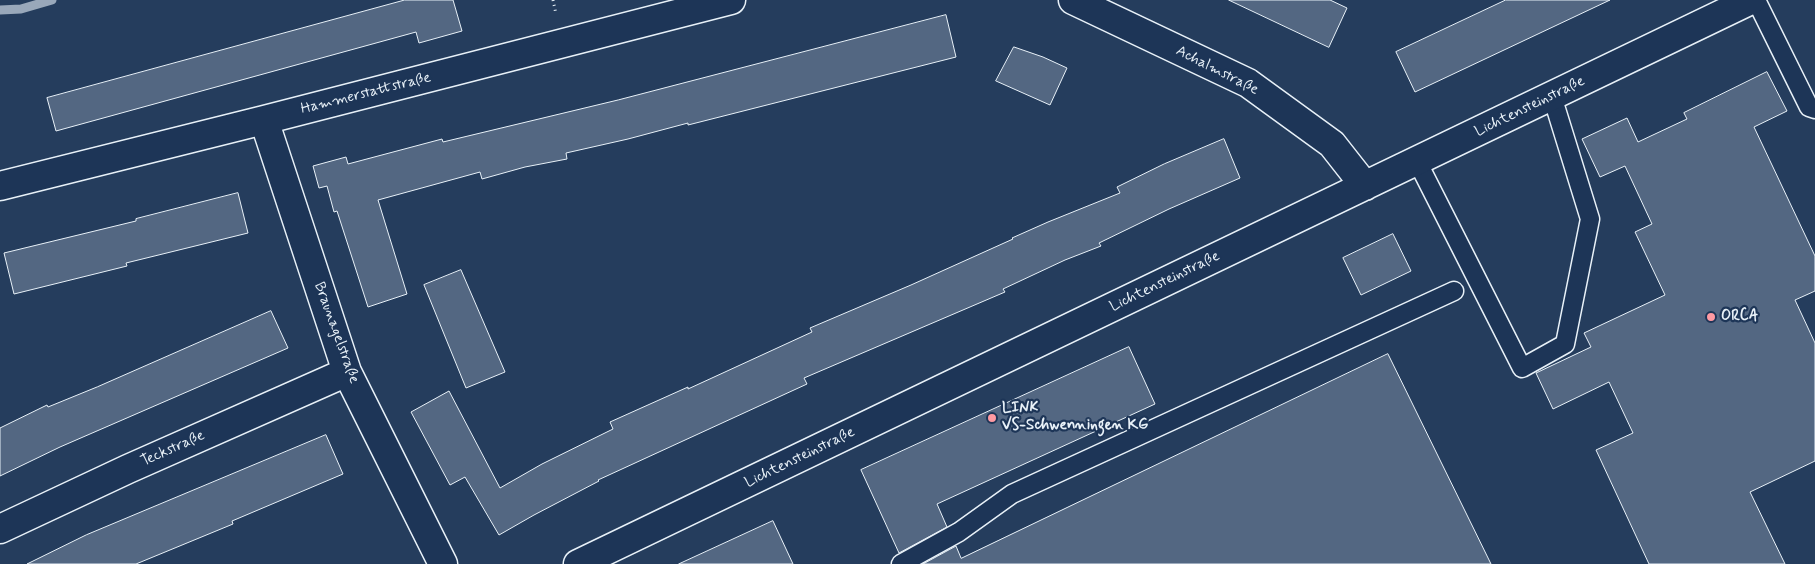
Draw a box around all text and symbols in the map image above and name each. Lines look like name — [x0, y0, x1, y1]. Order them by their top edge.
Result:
street label: Achalmstraße — [1173, 42, 1261, 100]
street label: Hammerstattstraße — [299, 69, 433, 119]
street label: Lichtensteinstraße — [1472, 73, 1588, 141]
street label: Lichtensteinstraße — [1107, 248, 1223, 316]
street label: Braunagelstraße — [309, 280, 363, 386]
place label: ORCA — [1721, 308, 1758, 326]
marker: ORCA — [1705, 311, 1717, 323]
place label: LINK VS-Schwenningen KG — [1002, 400, 1148, 435]
marker: LINK VS-Schwenningen KG — [986, 412, 998, 424]
street label: Lichtensteinstraße — [742, 424, 858, 492]
street label: Teckstraße — [138, 427, 208, 471]

